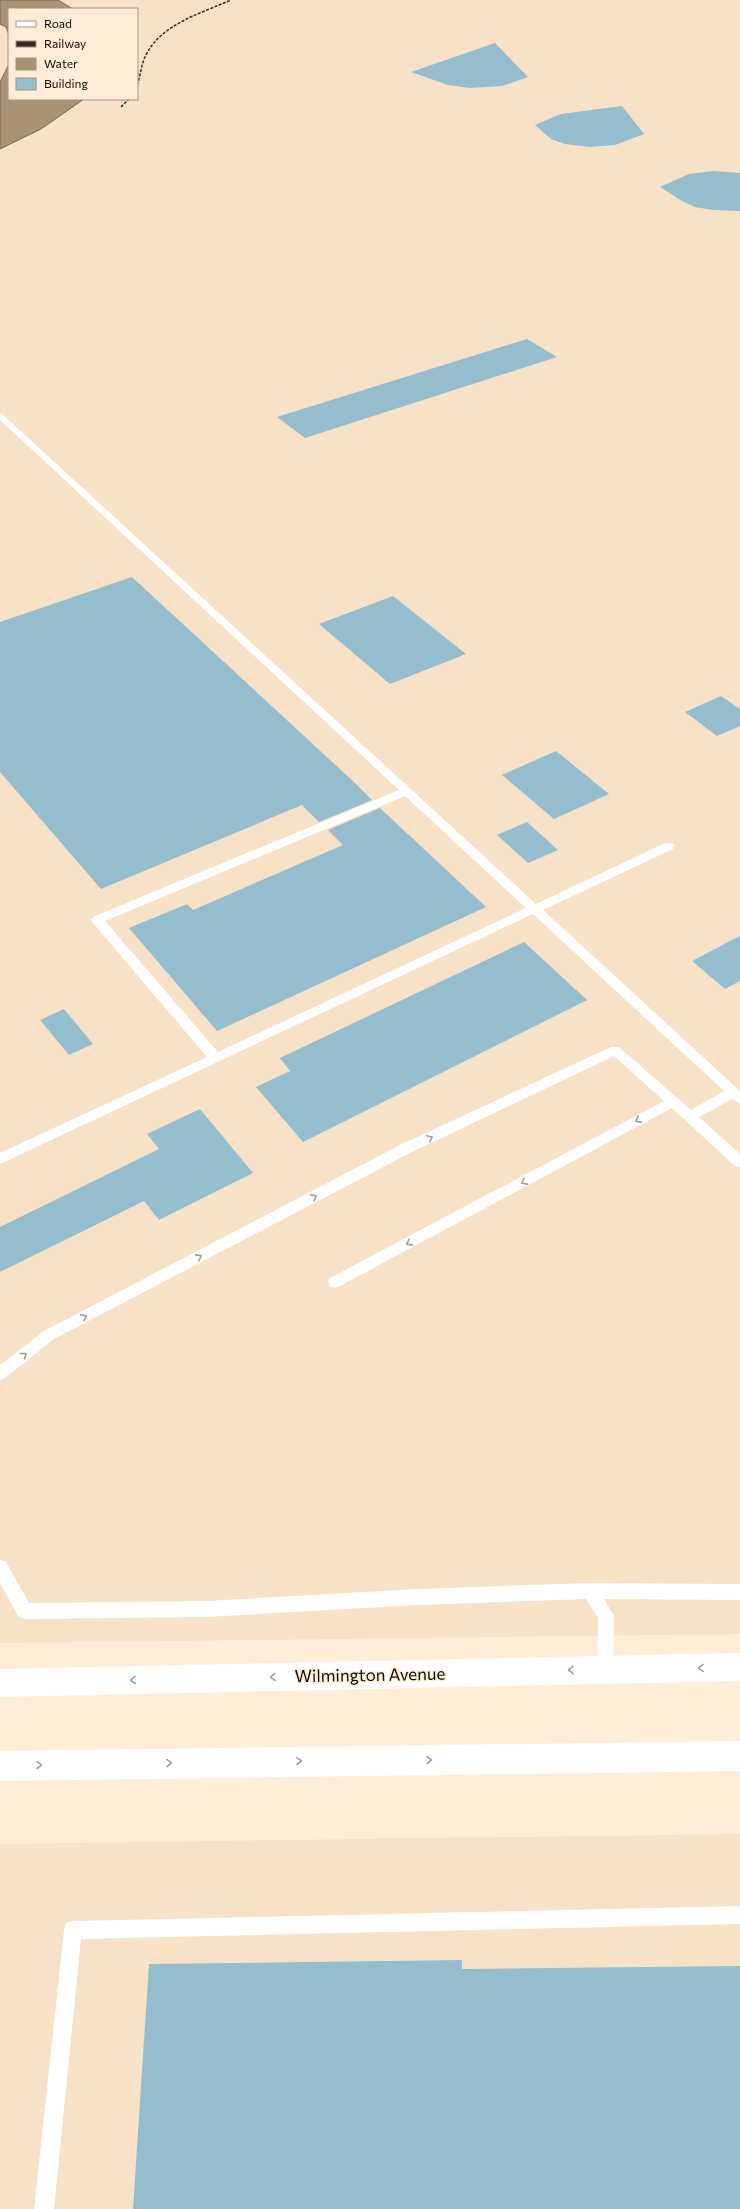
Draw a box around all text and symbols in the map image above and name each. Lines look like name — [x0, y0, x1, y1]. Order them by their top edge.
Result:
legend — [8, 8, 138, 100]
text: Road — [44, 16, 72, 30]
text: Railway — [44, 36, 86, 50]
text: Water — [44, 56, 78, 70]
text: Building — [44, 76, 88, 90]
one-way arrow — [635, 1116, 642, 1123]
one-way arrow — [426, 1134, 433, 1142]
one-way arrow — [520, 1177, 528, 1184]
one-way arrow — [310, 1194, 317, 1202]
one-way arrow — [406, 1238, 413, 1245]
one-way arrow — [195, 1254, 202, 1262]
one-way arrow — [80, 1315, 87, 1322]
one-way arrow — [20, 1352, 27, 1359]
street label: Wilmington Avenue — [294, 1663, 446, 1686]
one-way arrow — [698, 1663, 704, 1672]
one-way arrow — [568, 1666, 574, 1675]
one-way arrow — [270, 1673, 276, 1681]
one-way arrow — [130, 1676, 136, 1685]
one-way arrow — [426, 1755, 432, 1764]
one-way arrow — [296, 1757, 302, 1765]
one-way arrow — [166, 1759, 172, 1767]
one-way arrow — [36, 1761, 42, 1769]

